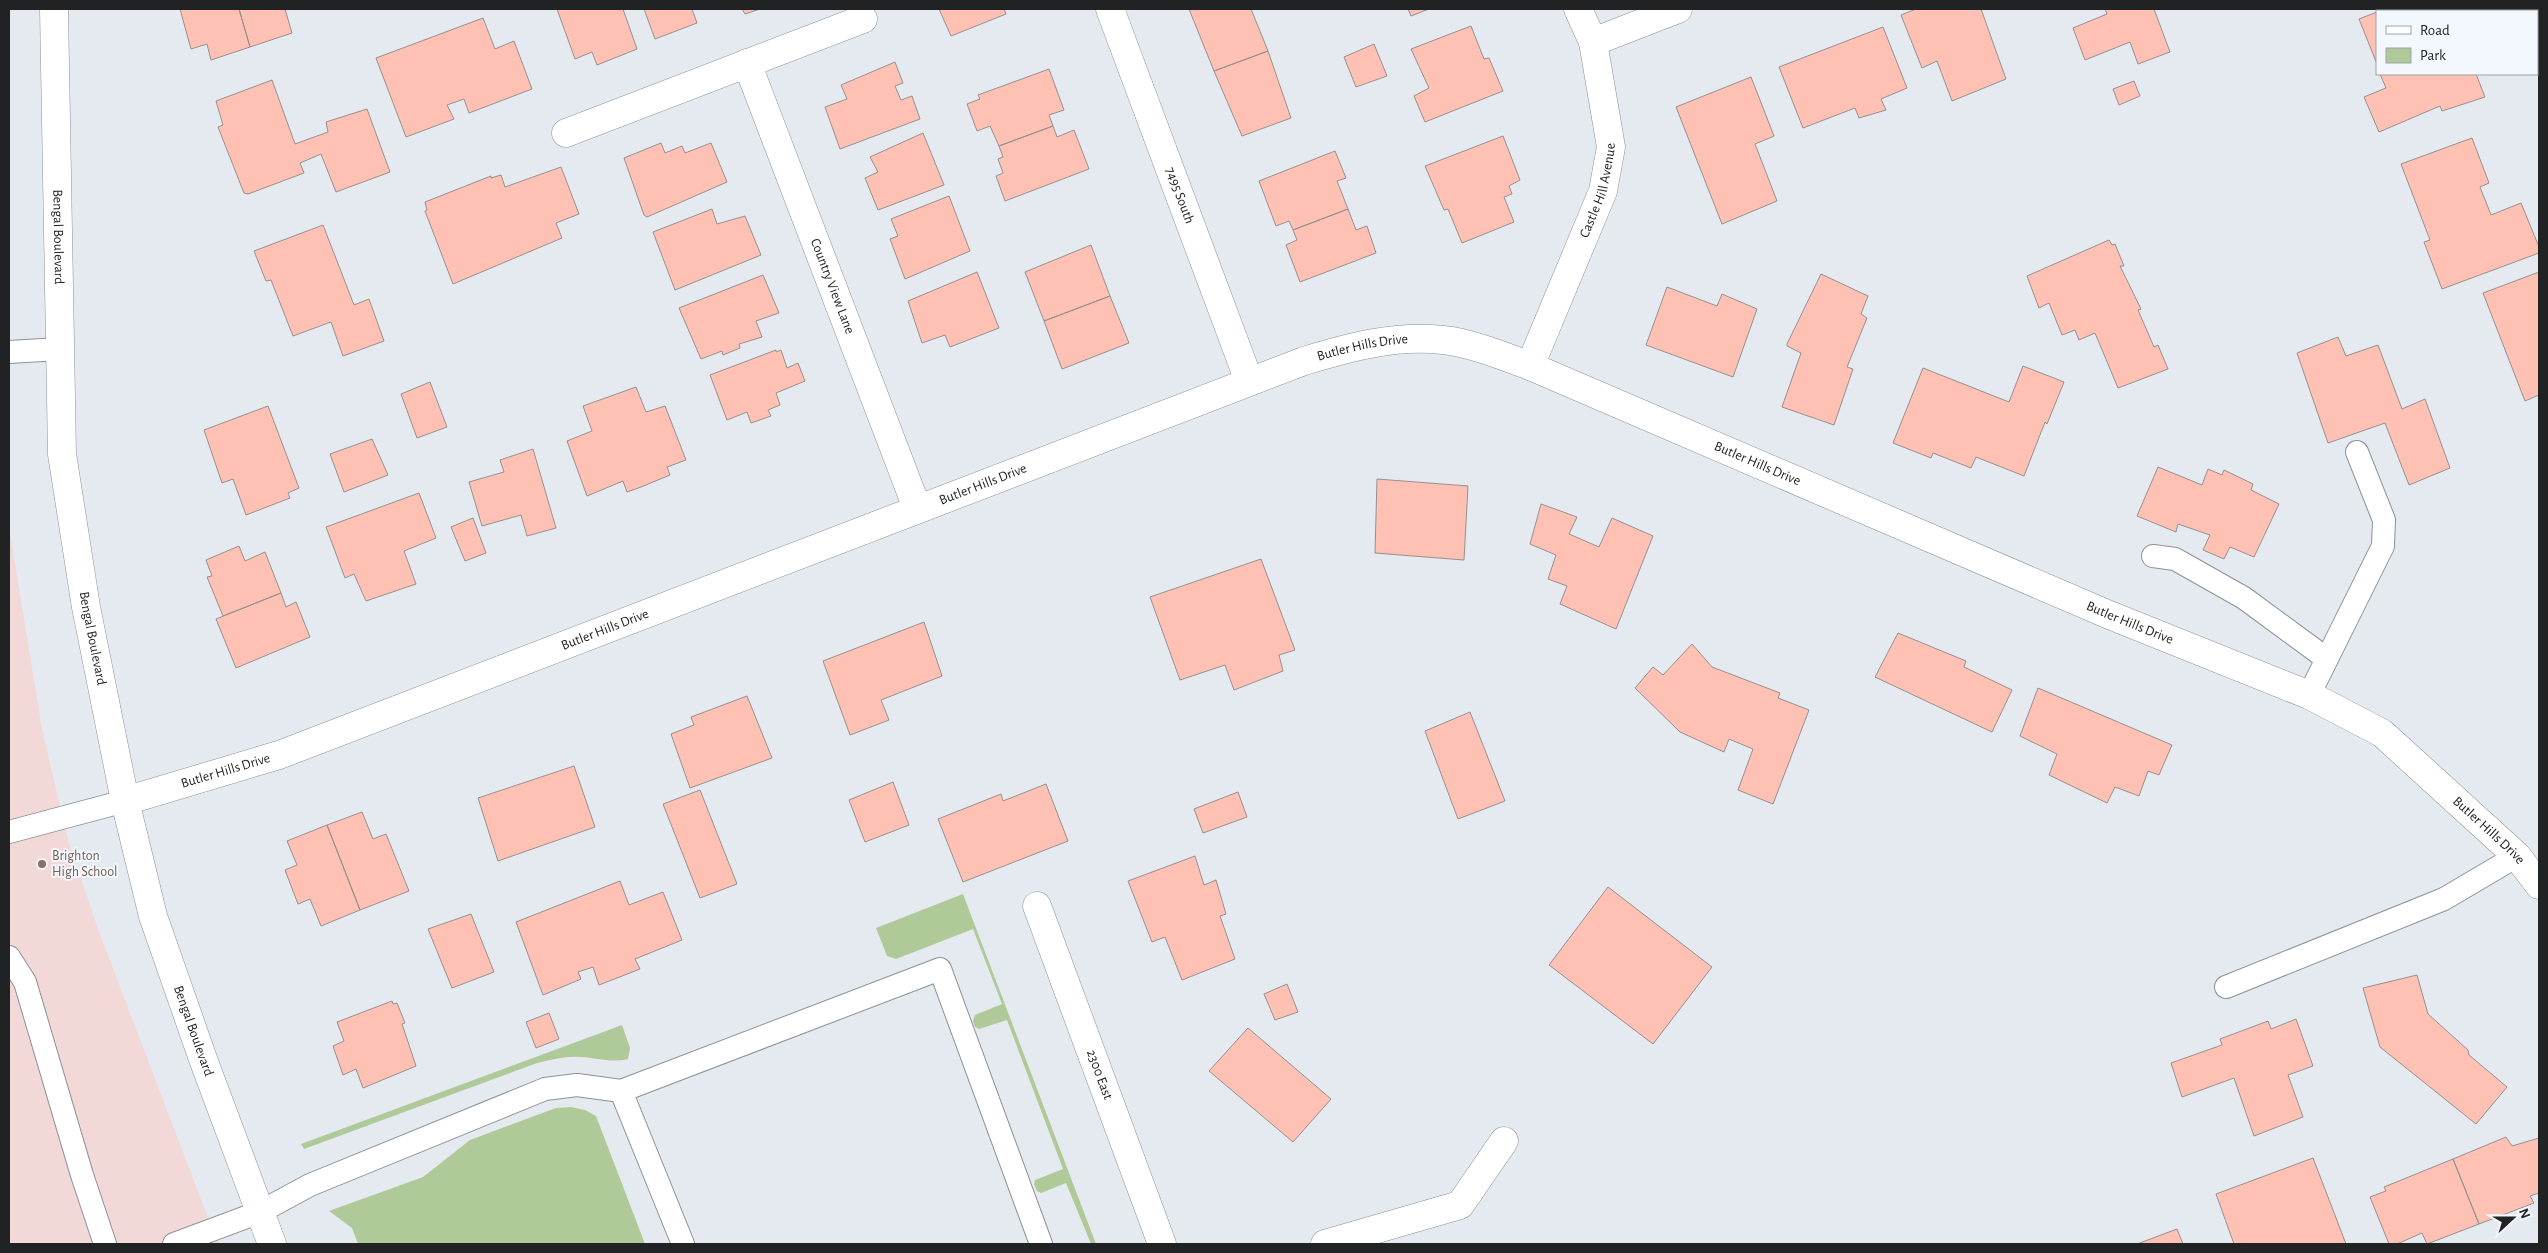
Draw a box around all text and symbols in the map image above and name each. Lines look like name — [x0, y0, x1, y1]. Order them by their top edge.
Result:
legend — [2376, 10, 2538, 75]
text: Road — [2420, 23, 2450, 38]
text: Park — [2420, 48, 2446, 63]
street label: Castle Hill Avenue — [1577, 142, 1618, 240]
street label: 7495 South — [1163, 165, 1197, 226]
street label: Bengal Boulevard — [50, 189, 66, 285]
street label: Country View Lane — [808, 237, 857, 336]
street label: Butler Hills Drive — [1315, 332, 1408, 364]
street label: Butler Hills Drive — [1712, 439, 1803, 488]
street label: Butler Hills Drive — [937, 461, 1029, 507]
street label: Bengal Boulevard — [77, 591, 109, 686]
street label: Butler Hills Drive — [2084, 599, 2175, 647]
street label: Butler Hills Drive — [559, 607, 651, 653]
street label: Butler Hills Drive — [179, 751, 272, 791]
street label: Butler Hills Drive — [2450, 794, 2528, 867]
place label: Brighton High School — [52, 849, 118, 879]
marker: Brighton High School — [36, 858, 48, 870]
street label: Bengal Boulevard — [171, 984, 216, 1078]
street label: 2300 East — [1084, 1048, 1115, 1102]
north arrow — [2488, 1193, 2538, 1243]
text: N — [2516, 1207, 2532, 1221]

